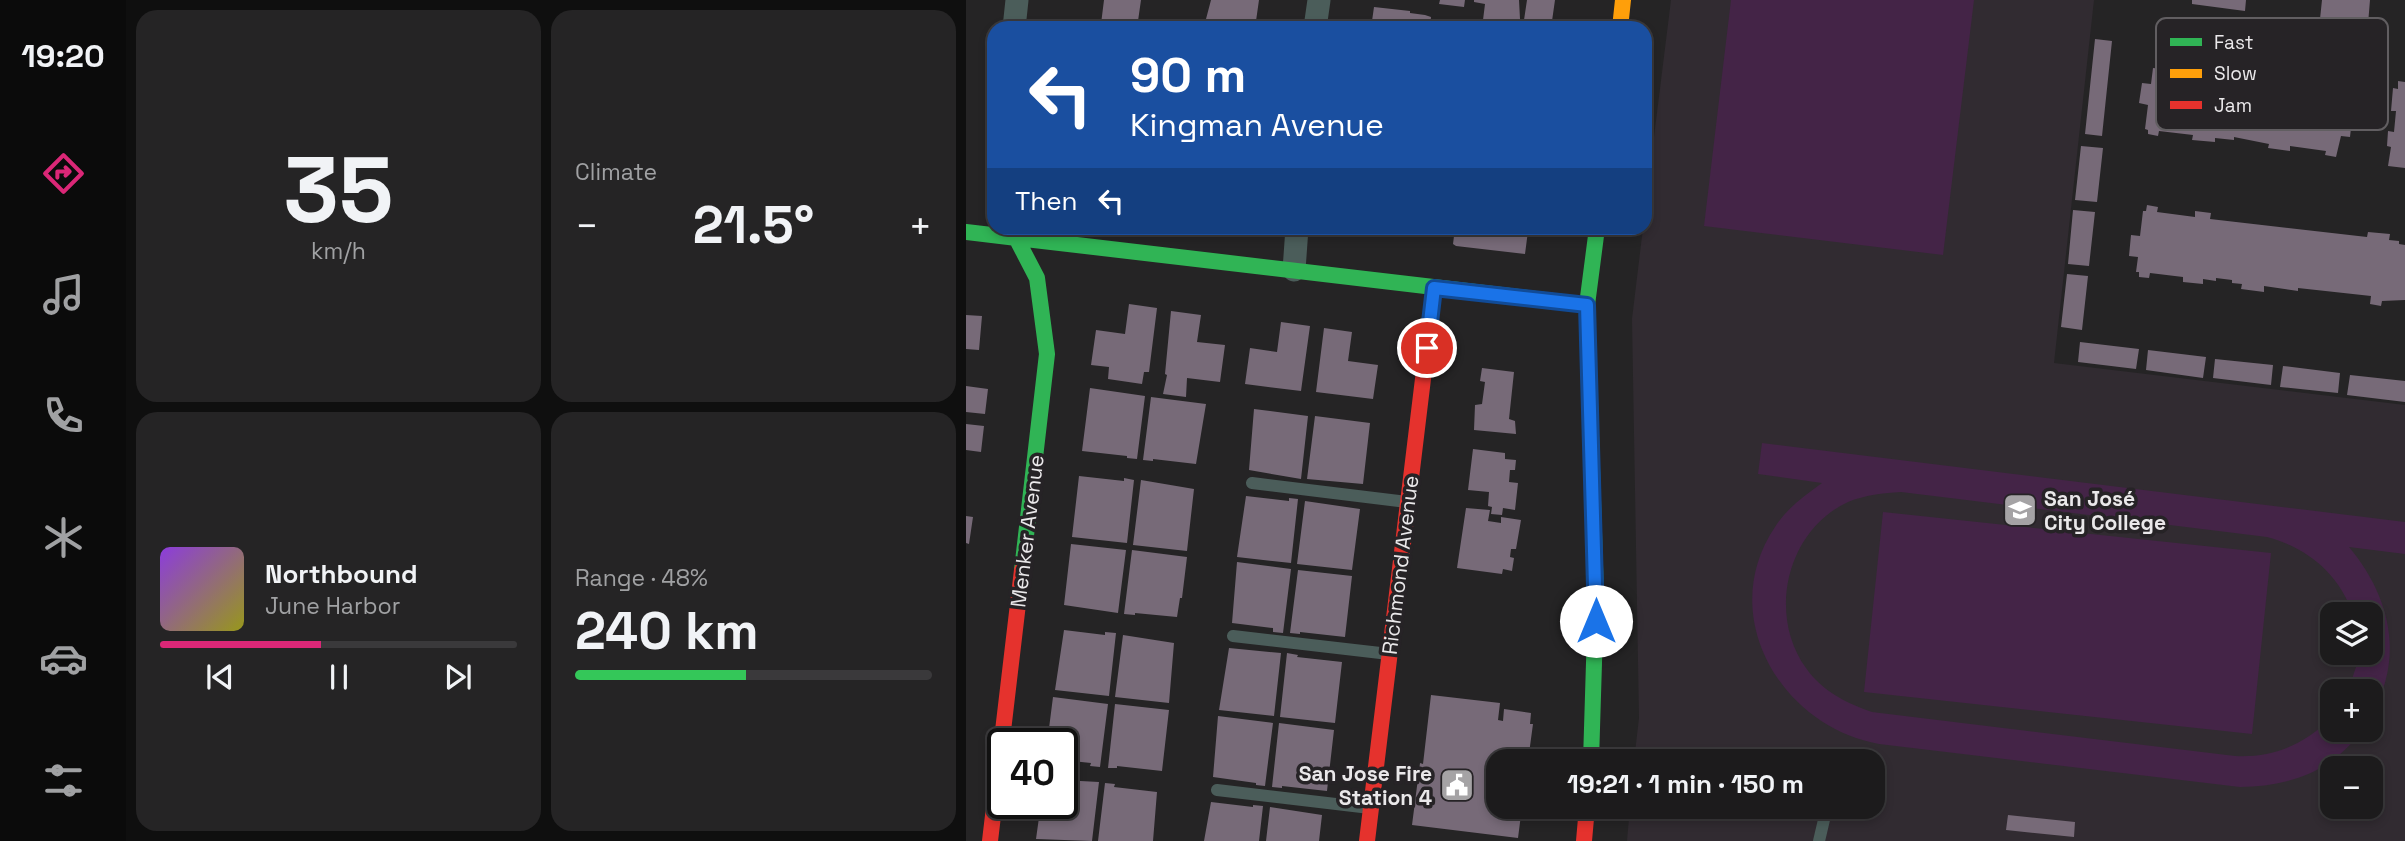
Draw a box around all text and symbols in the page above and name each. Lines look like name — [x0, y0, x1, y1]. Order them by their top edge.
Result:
legend — [2156, 18, 2388, 130]
text: Fast — [2214, 30, 2254, 55]
text: 19:20 — [21, 36, 105, 76]
text: 90 m — [1130, 44, 1246, 106]
icon: left — [1015, 49, 1106, 140]
text: Slow — [2214, 61, 2257, 86]
text: Jam — [2214, 93, 2252, 118]
text: Kingman Avenue — [1130, 105, 1384, 145]
text: 35 — [284, 132, 393, 249]
icon: directions — [39, 149, 88, 198]
text: Climate — [575, 157, 657, 187]
icon: left — [1092, 182, 1130, 220]
text: Then — [1015, 184, 1078, 218]
text: 21.5° — [693, 192, 814, 258]
text: − — [575, 202, 599, 250]
text: + — [908, 202, 932, 250]
text: km/h — [311, 236, 366, 266]
icon: music — [39, 270, 88, 319]
pin — [1397, 318, 1457, 378]
icon: arrive — [1408, 329, 1446, 367]
icon: phone — [39, 391, 88, 440]
street label: Menker Avenue — [1004, 453, 1050, 609]
street label: Richmond Avenue — [1376, 474, 1424, 656]
place label: San José City College — [2044, 485, 2166, 536]
school or university icon: San José City College — [2001, 491, 2039, 529]
icon: climate — [39, 513, 88, 562]
text: Northbound — [265, 557, 418, 591]
text: Range · 48% — [575, 563, 708, 593]
position arrow — [1559, 584, 1633, 658]
text: June Harbor — [265, 591, 400, 621]
text: 240 km — [575, 598, 759, 664]
map controls — [2320, 602, 2383, 819]
button: layers — [2320, 602, 2383, 665]
icon: car — [39, 634, 88, 683]
icon: previous — [201, 658, 239, 696]
icon: pause — [320, 658, 358, 696]
icon: next — [439, 658, 477, 696]
button: + — [2320, 679, 2383, 742]
speed limit sign: 40 — [987, 728, 1078, 819]
icon: filters — [39, 756, 88, 805]
button: − — [2320, 756, 2383, 819]
place label: San Jose Fire Station 4 — [1299, 760, 1432, 811]
public building icon: San Jose Fire Station 4 — [1438, 766, 1476, 804]
text: 19:21 · 1 min · 150 m — [1567, 767, 1804, 801]

